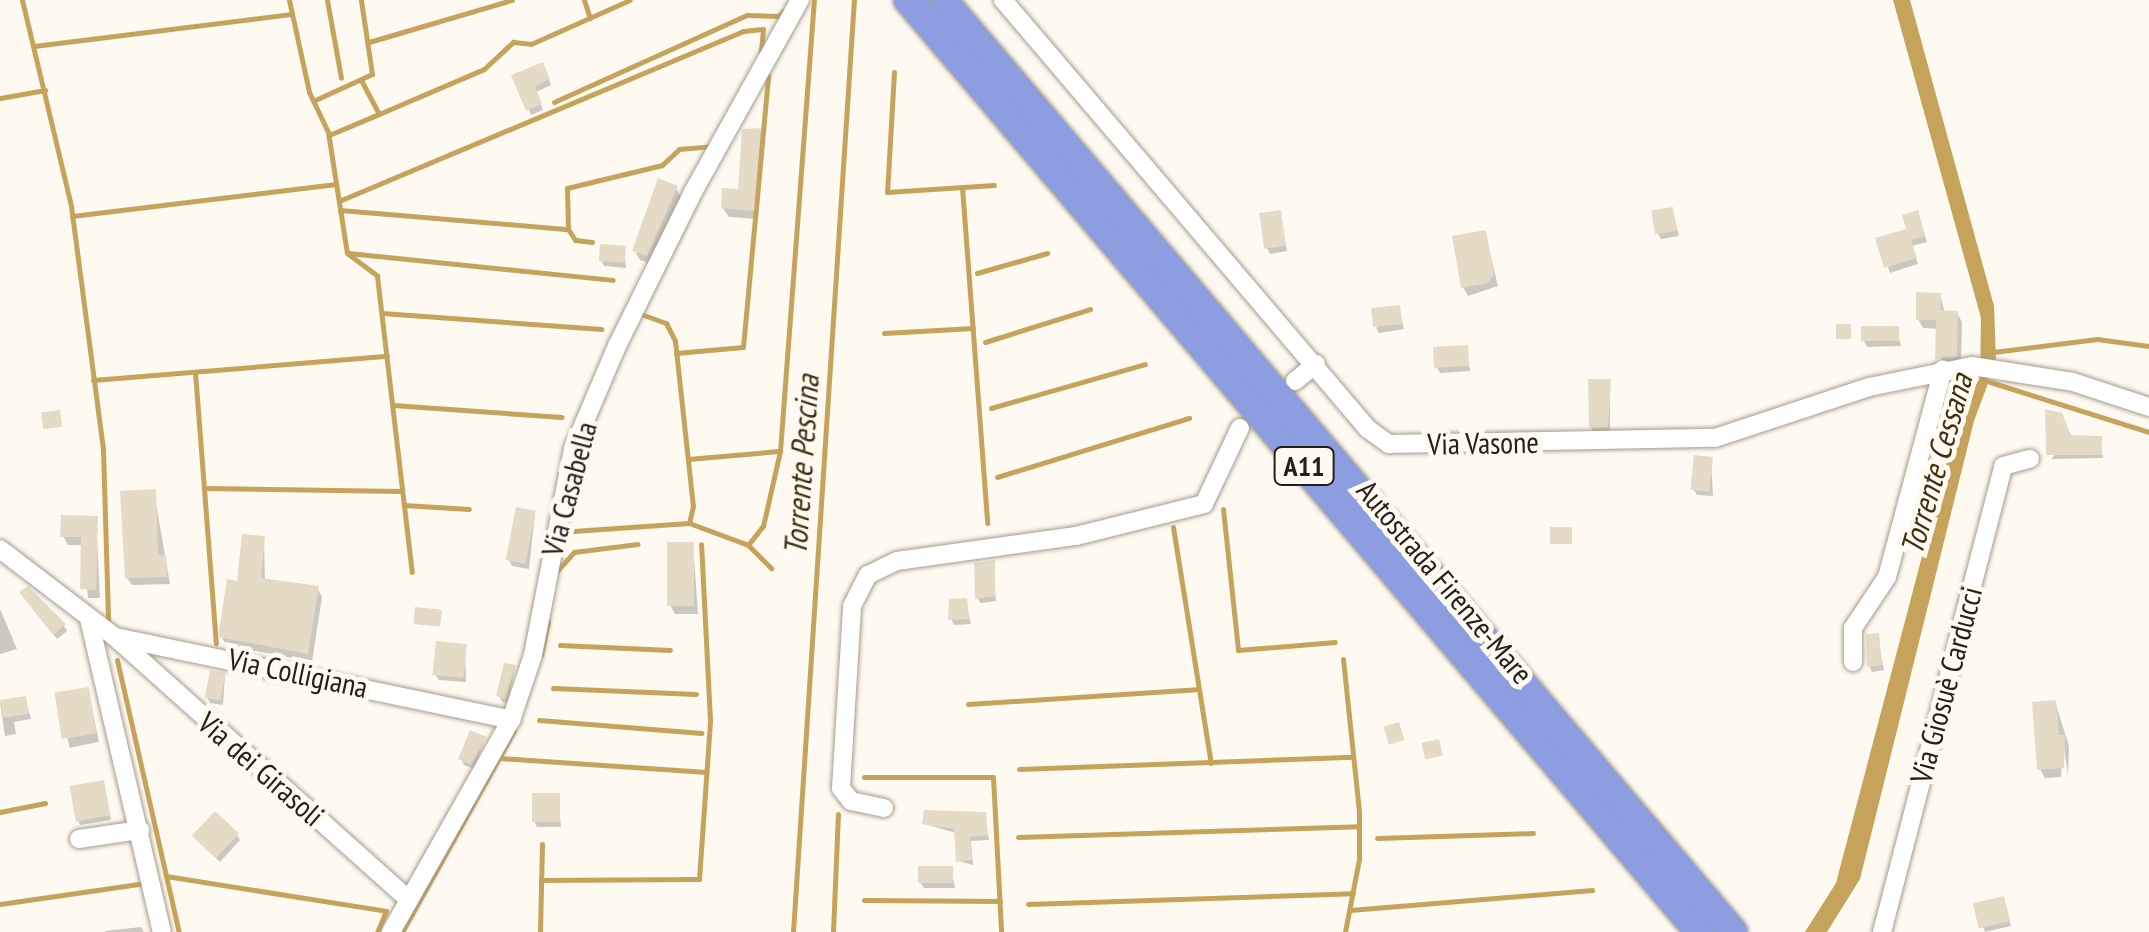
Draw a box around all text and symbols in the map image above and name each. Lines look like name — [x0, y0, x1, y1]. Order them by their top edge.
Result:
water label: Torrente Cessana — [1892, 369, 1980, 559]
water label: Torrente Pescina — [776, 373, 826, 557]
street label: Via Casabella — [534, 418, 604, 560]
street label: Via Vasone — [1427, 424, 1539, 462]
road number: A11 — [1272, 443, 1336, 489]
street label: Autostrada Firenze-Mare — [1350, 473, 1540, 691]
street label: Via Giosuè Carducci — [1902, 583, 1990, 787]
street label: Via Colligiana — [225, 641, 371, 705]
street label: Via dei Girasoli — [191, 705, 331, 833]

